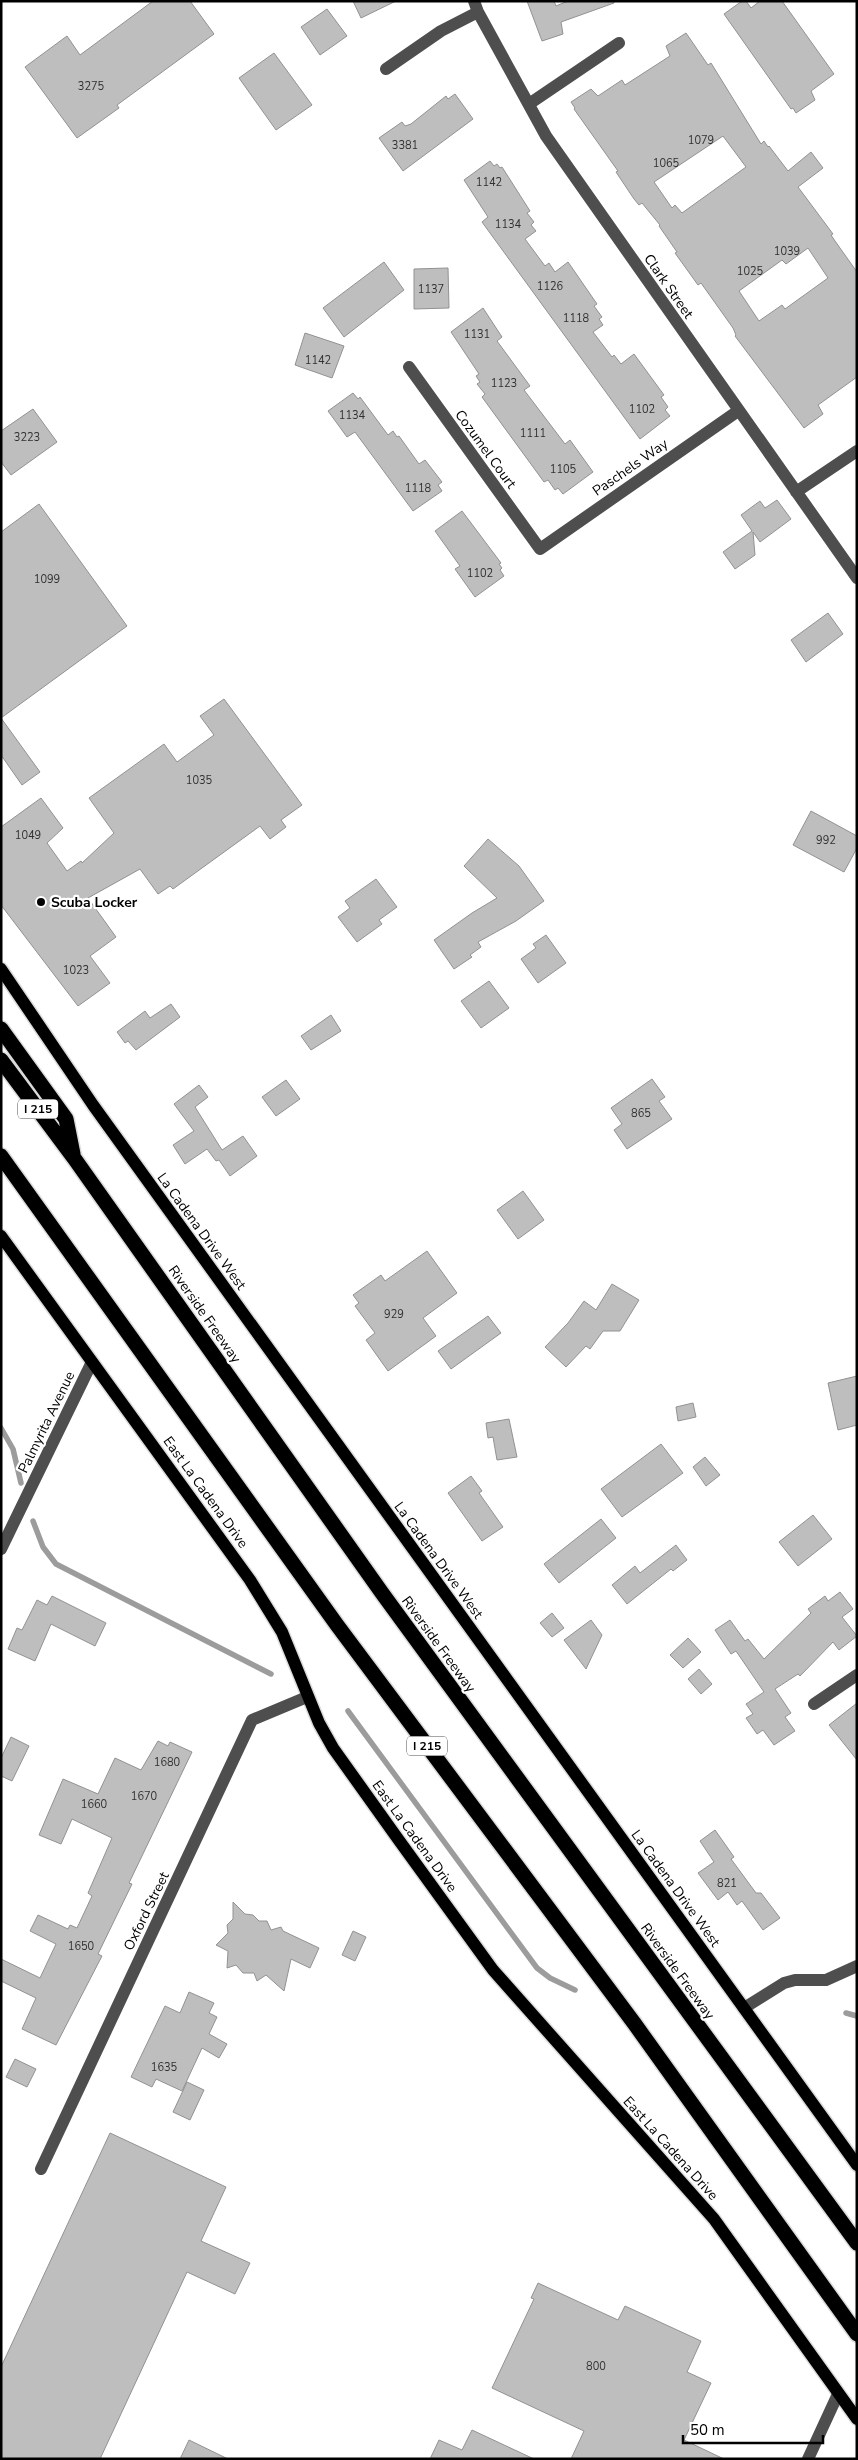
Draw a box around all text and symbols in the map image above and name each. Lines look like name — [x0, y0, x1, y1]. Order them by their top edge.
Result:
house number: 3275 — [78, 79, 105, 94]
house number: 1079 — [688, 133, 714, 148]
house number: 3381 — [392, 138, 418, 153]
house number: 1065 — [653, 156, 680, 171]
house number: 1142 — [476, 175, 502, 190]
house number: 1134 — [495, 217, 522, 232]
house number: 1039 — [774, 244, 800, 259]
street label: Clark Street — [639, 250, 698, 322]
house number: 1025 — [737, 264, 764, 279]
house number: 1126 — [537, 279, 564, 294]
house number: 1137 — [418, 282, 444, 297]
house number: 1118 — [563, 311, 590, 326]
house number: 1131 — [464, 327, 490, 342]
house number: 1142 — [305, 353, 331, 368]
house number: 1123 — [491, 376, 517, 391]
house number: 1102 — [629, 402, 655, 417]
street label: Cozumel Court — [451, 406, 521, 493]
house number: 1134 — [339, 408, 366, 423]
house number: 1111 — [520, 426, 546, 441]
house number: 3223 — [14, 430, 40, 445]
street label: Paschels Way — [589, 434, 672, 500]
house number: 1105 — [550, 462, 577, 477]
house number: 1118 — [405, 481, 432, 496]
house number: 1102 — [467, 566, 493, 581]
house number: 1099 — [34, 572, 60, 587]
house number: 1035 — [186, 773, 213, 788]
house number: 1049 — [15, 828, 41, 843]
house number: 992 — [816, 833, 836, 848]
place label: Scuba Locker — [51, 893, 138, 912]
marker: Scuba Locker — [35, 896, 47, 908]
house number: 1023 — [63, 963, 89, 978]
road number: I 215 — [18, 1100, 58, 1118]
house number: 865 — [631, 1106, 651, 1121]
street label: La Cadena Drive West — [153, 1169, 251, 1294]
street label: Riverside Freeway — [164, 1262, 246, 1367]
house number: 929 — [384, 1307, 404, 1322]
street label: Palmyrita Avenue — [14, 1368, 79, 1476]
street label: East La Cadena Drive — [159, 1433, 253, 1552]
street label: La Cadena Drive West — [390, 1498, 488, 1623]
street label: Riverside Freeway — [397, 1592, 480, 1697]
road number: I 215 — [407, 1736, 447, 1755]
house number: 1680 — [154, 1755, 181, 1770]
street label: East La Cadena Drive — [368, 1777, 462, 1896]
house number: 1670 — [131, 1789, 158, 1804]
house number: 1660 — [81, 1797, 108, 1812]
street label: La Cadena Drive West — [627, 1826, 725, 1951]
street label: Oxford Street — [119, 1869, 174, 1954]
house number: 821 — [717, 1876, 737, 1891]
street label: Riverside Freeway — [636, 1919, 719, 2024]
house number: 1650 — [68, 1939, 95, 1954]
house number: 1635 — [151, 2060, 178, 2075]
street label: East La Cadena Drive — [619, 2092, 722, 2204]
house number: 800 — [586, 2359, 606, 2374]
scale bar — [683, 2412, 823, 2444]
text: 50 m — [690, 2420, 725, 2440]

